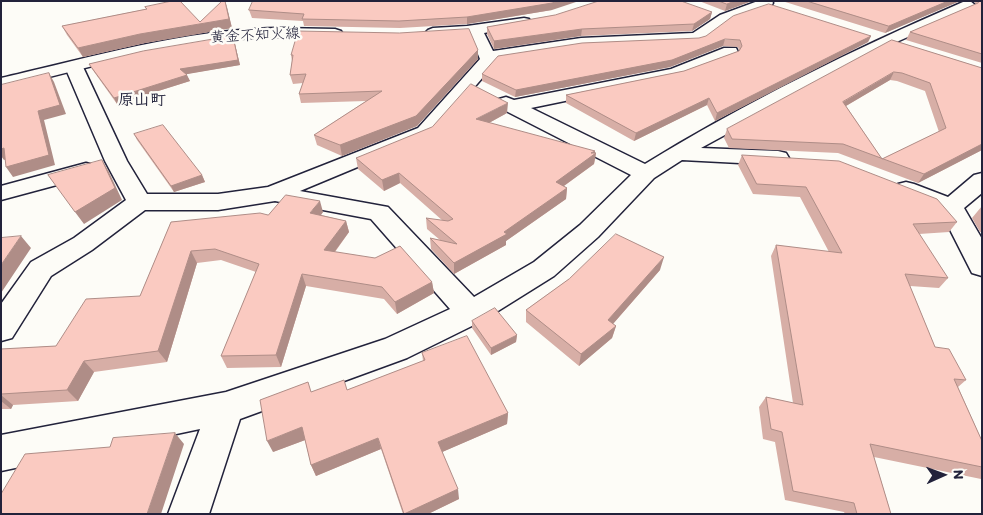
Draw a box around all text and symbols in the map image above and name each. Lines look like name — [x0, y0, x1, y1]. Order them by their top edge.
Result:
street label: 黄金不知火線 — [210, 25, 300, 47]
district label: 原山町 — [118, 91, 166, 111]
north arrow — [918, 450, 968, 500]
text: N — [950, 469, 967, 479]

